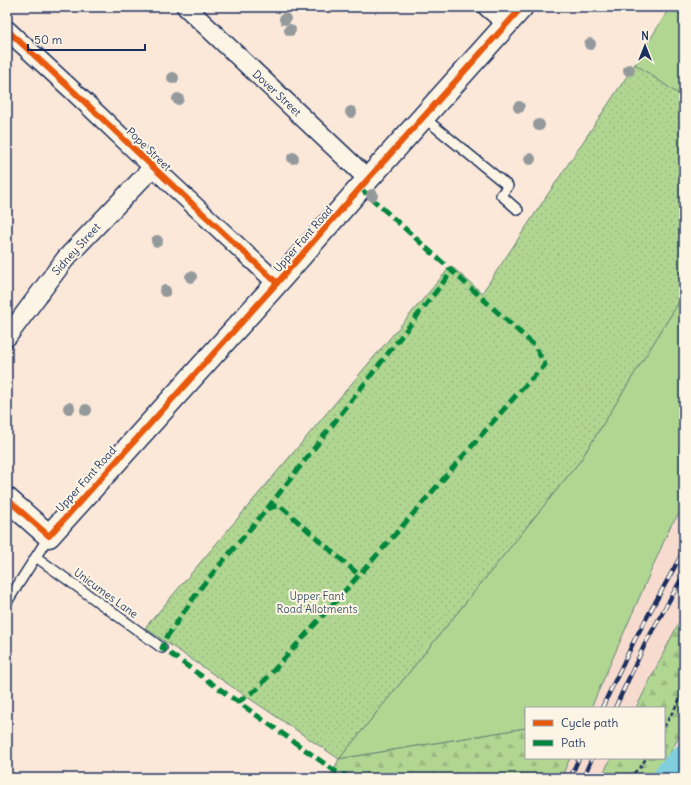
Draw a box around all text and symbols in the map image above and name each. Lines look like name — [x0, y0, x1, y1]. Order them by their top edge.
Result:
scale bar — [28, 26, 145, 52]
north arrow — [625, 26, 665, 66]
text: N — [641, 29, 649, 43]
text: 50 m — [34, 32, 63, 47]
street label: Dover Street — [250, 67, 305, 119]
street label: Pope Street — [124, 124, 174, 174]
street label: Upper Fant Road — [270, 203, 336, 275]
street label: Sidney Street — [49, 220, 103, 278]
street label: Upper Fant Road — [53, 443, 119, 515]
street label: Unicumes Lane — [71, 565, 141, 621]
park label: Upper Fant Road Allotments — [277, 589, 357, 616]
legend — [525, 707, 665, 759]
text: Cycle path — [561, 715, 618, 730]
text: Path — [561, 735, 586, 750]

